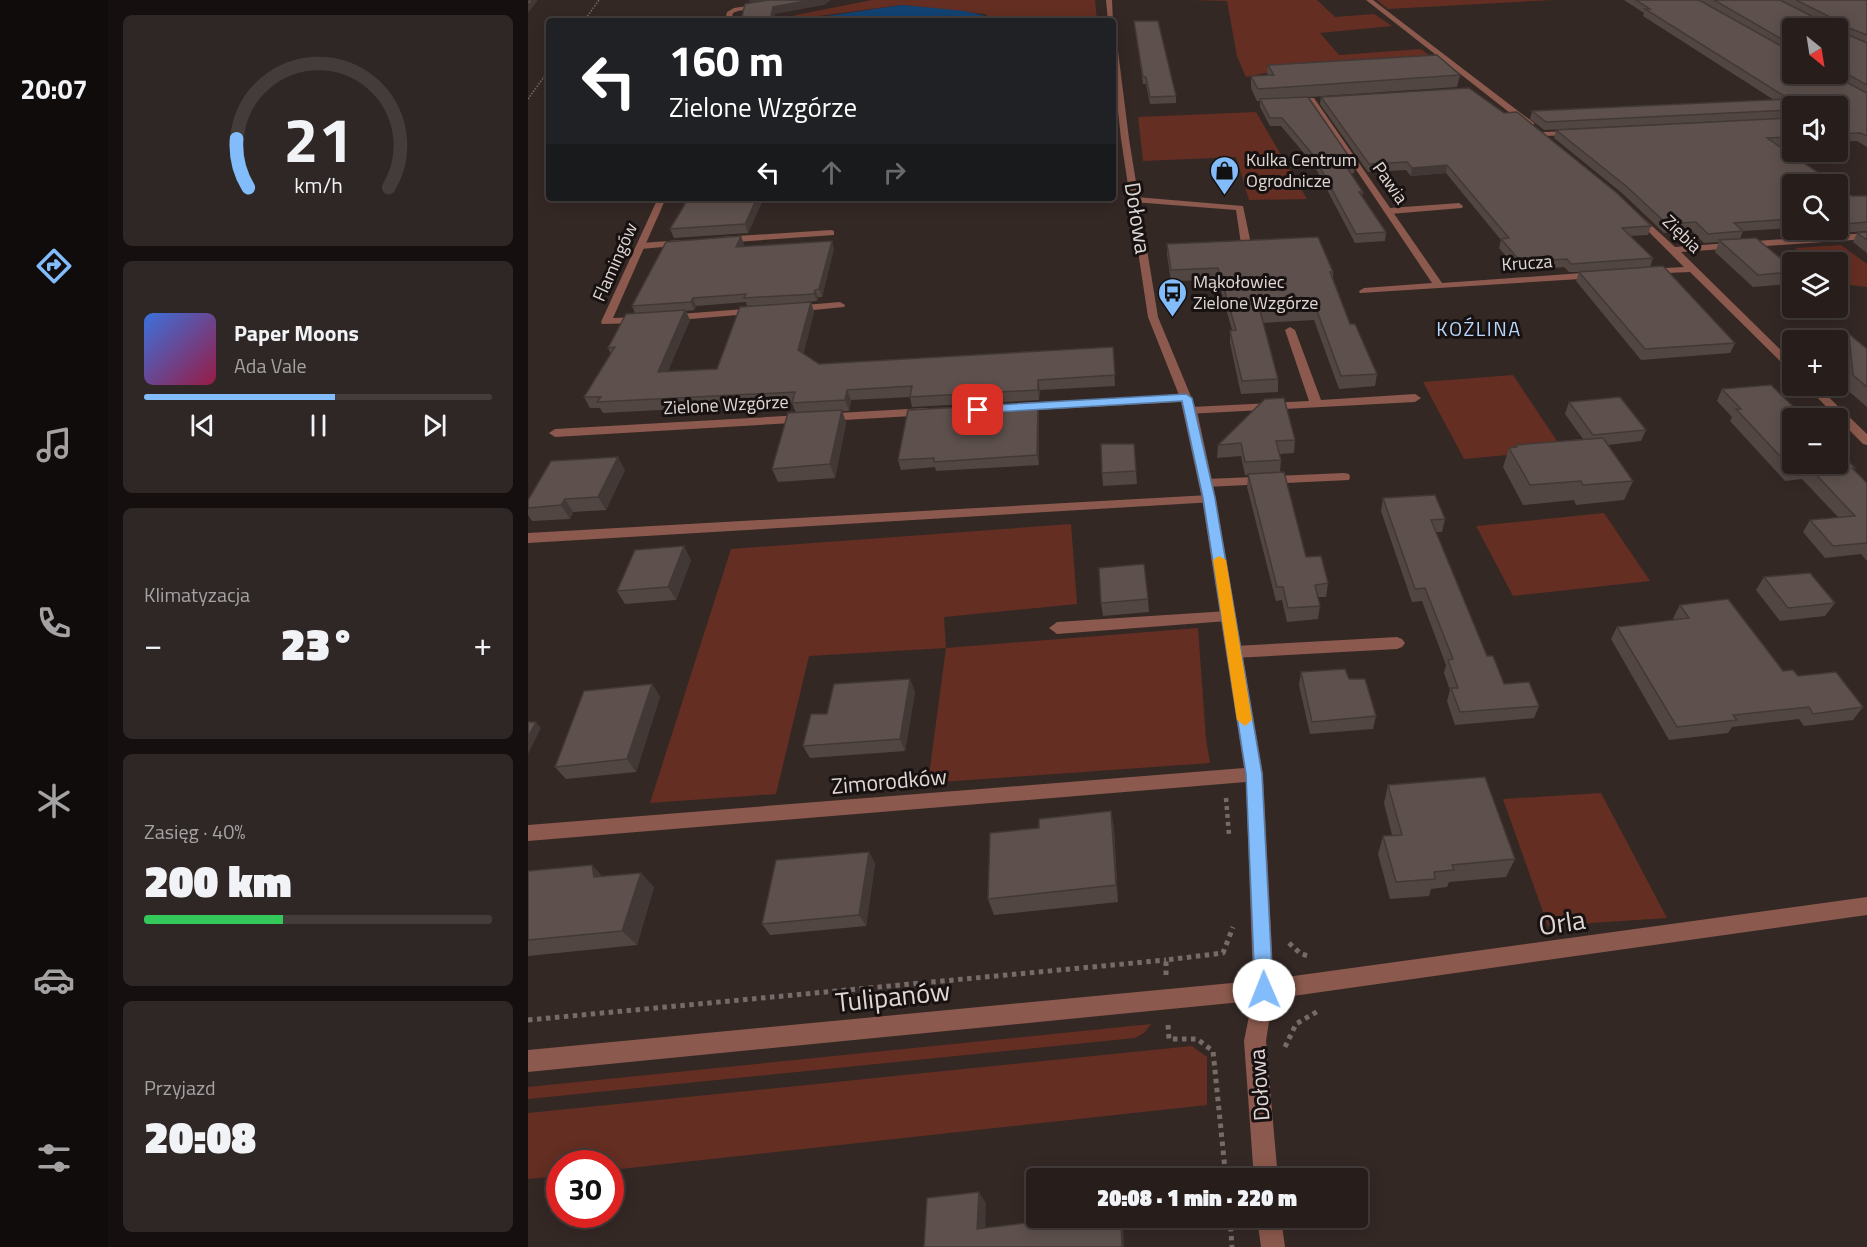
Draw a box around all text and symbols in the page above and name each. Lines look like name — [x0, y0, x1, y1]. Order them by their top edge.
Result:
north arrow — [1782, 18, 1848, 84]
map controls — [1782, 18, 1848, 474]
text: 160 m — [669, 28, 784, 92]
icon: left — [570, 42, 648, 120]
text: 20:07 — [20, 68, 88, 109]
text: Zielone Wzgórze — [669, 86, 857, 127]
text: 21 — [283, 91, 353, 186]
button: sound — [1782, 96, 1848, 162]
place label: Kulka Centrum Ogrodnicze — [1246, 146, 1357, 194]
shop icon: Kulka Centrum Ogrodnicze — [1209, 154, 1241, 196]
icon: left — [752, 156, 785, 189]
icon: ahead — [815, 156, 848, 189]
icon: right — [878, 156, 911, 189]
street label: Pawia — [1366, 156, 1415, 209]
text: km/h — [294, 169, 342, 201]
button: search — [1782, 174, 1848, 240]
street label: Dołowa — [1116, 180, 1160, 256]
street label: Ziębia — [1657, 208, 1708, 259]
street label: Flamingów — [585, 218, 644, 306]
icon: directions — [33, 245, 75, 287]
street label: Krucza — [1501, 247, 1553, 278]
button: layers — [1782, 252, 1848, 318]
place label: Mąkołowiec Zielone Wzgórze — [1193, 268, 1318, 316]
bus stop icon: Mąkołowiec Zielone Wzgórze — [1156, 276, 1188, 318]
district label: KOŹLINA — [1436, 313, 1522, 344]
text: Paper Moons — [234, 316, 359, 350]
button: + — [1782, 330, 1848, 396]
text: Ada Vale — [234, 350, 307, 381]
pin — [952, 384, 1003, 435]
street label: Zielone Wzgórze — [663, 388, 789, 421]
icon: arrive — [961, 393, 994, 426]
button: − — [1782, 408, 1848, 474]
icon: previous — [186, 409, 219, 442]
icon: pause — [302, 409, 335, 442]
icon: next — [418, 409, 451, 442]
icon: music — [33, 424, 75, 466]
text: Klimatyzacja — [144, 579, 250, 610]
icon: phone — [33, 602, 75, 644]
text: 23° — [281, 609, 355, 677]
text: − — [144, 619, 162, 669]
text: + — [474, 619, 492, 669]
street label: Zimorodków — [830, 759, 948, 803]
icon: climate — [33, 780, 75, 822]
text: Zasięg · 40% — [144, 816, 246, 847]
text: 200 km — [144, 846, 292, 914]
street label: Orla — [1536, 898, 1588, 945]
position arrow — [1232, 958, 1296, 1022]
icon: car — [33, 959, 75, 1001]
street label: Tulipanów — [833, 969, 952, 1022]
street label: Dołowa — [1240, 1048, 1278, 1122]
text: Przyjazd — [144, 1072, 216, 1103]
text: 20:08 — [144, 1102, 256, 1170]
icon: filters — [33, 1137, 75, 1179]
speed limit sign: 30 — [546, 1150, 624, 1228]
text: 20:08 · 1 min · 220 m — [1097, 1181, 1297, 1215]

